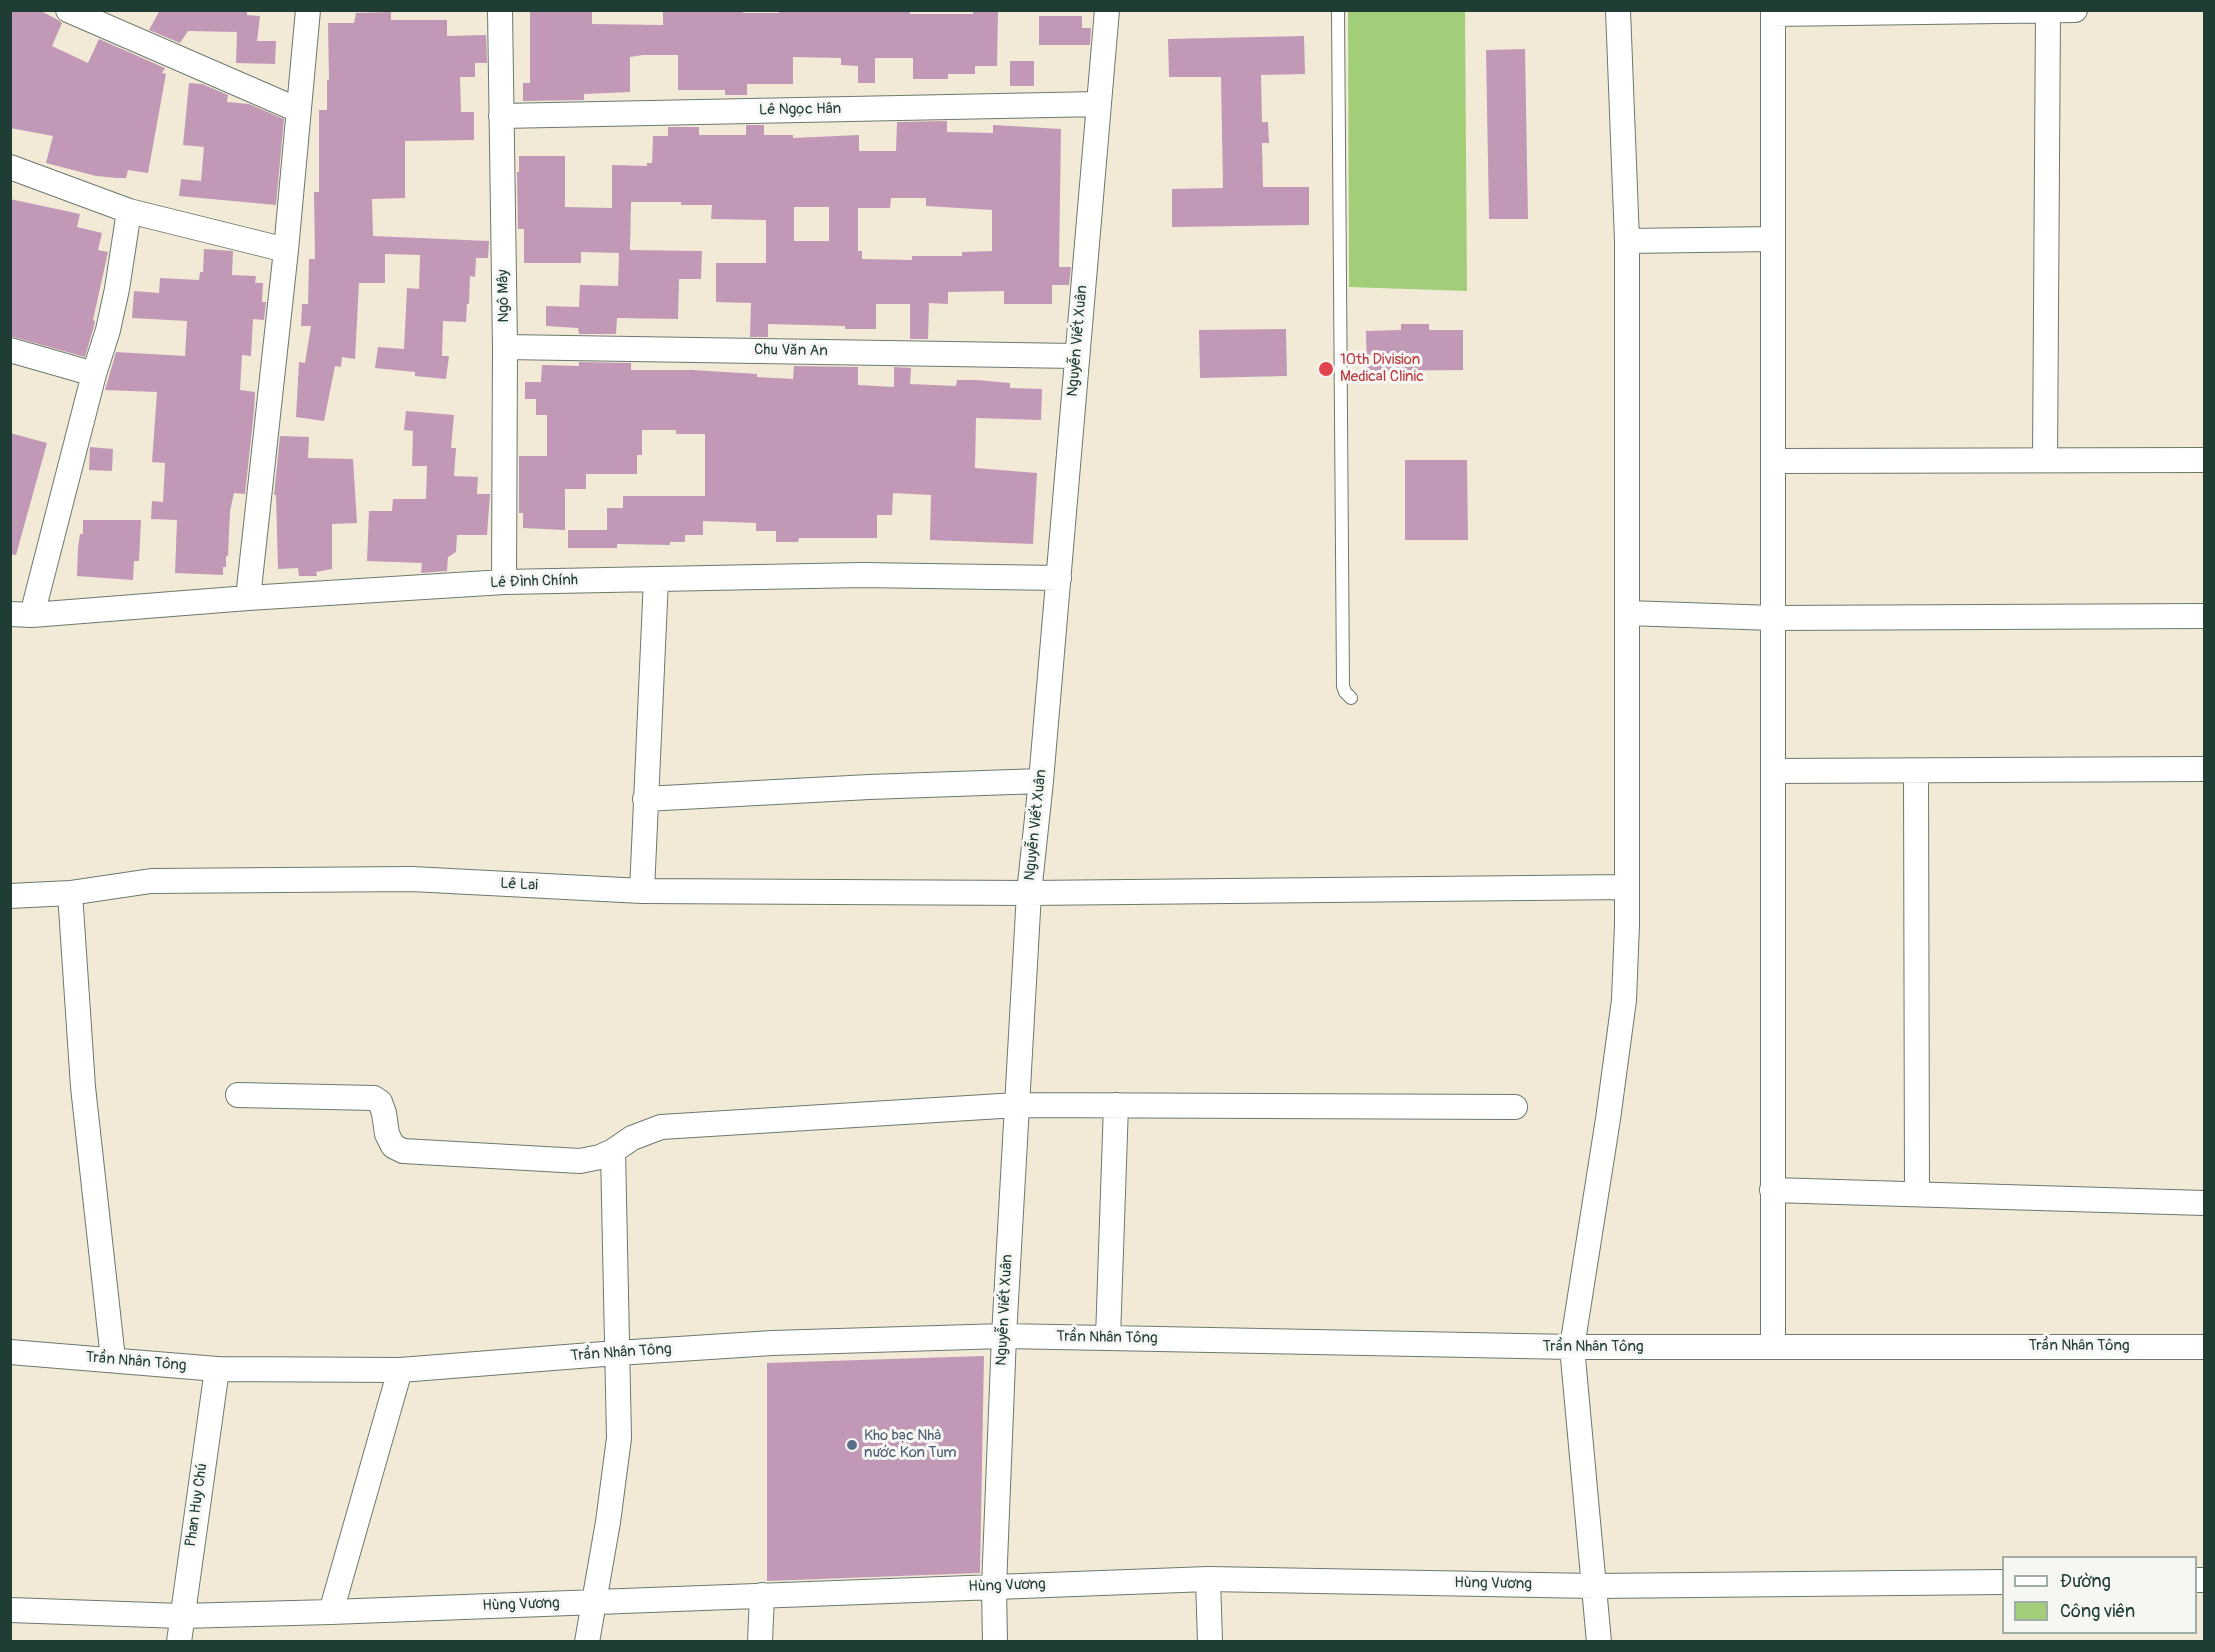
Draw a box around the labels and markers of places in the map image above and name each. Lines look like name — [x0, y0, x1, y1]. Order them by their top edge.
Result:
place label: 10th Division Medical Clinic — [1340, 351, 1424, 386]
marker: 10th Division Medical Clinic — [1317, 360, 1335, 378]
place label: Kho bạc Nhà nước Kon Tum — [864, 1427, 957, 1462]
marker: Kho bạc Nhà nước Kon Tum — [845, 1438, 859, 1452]

